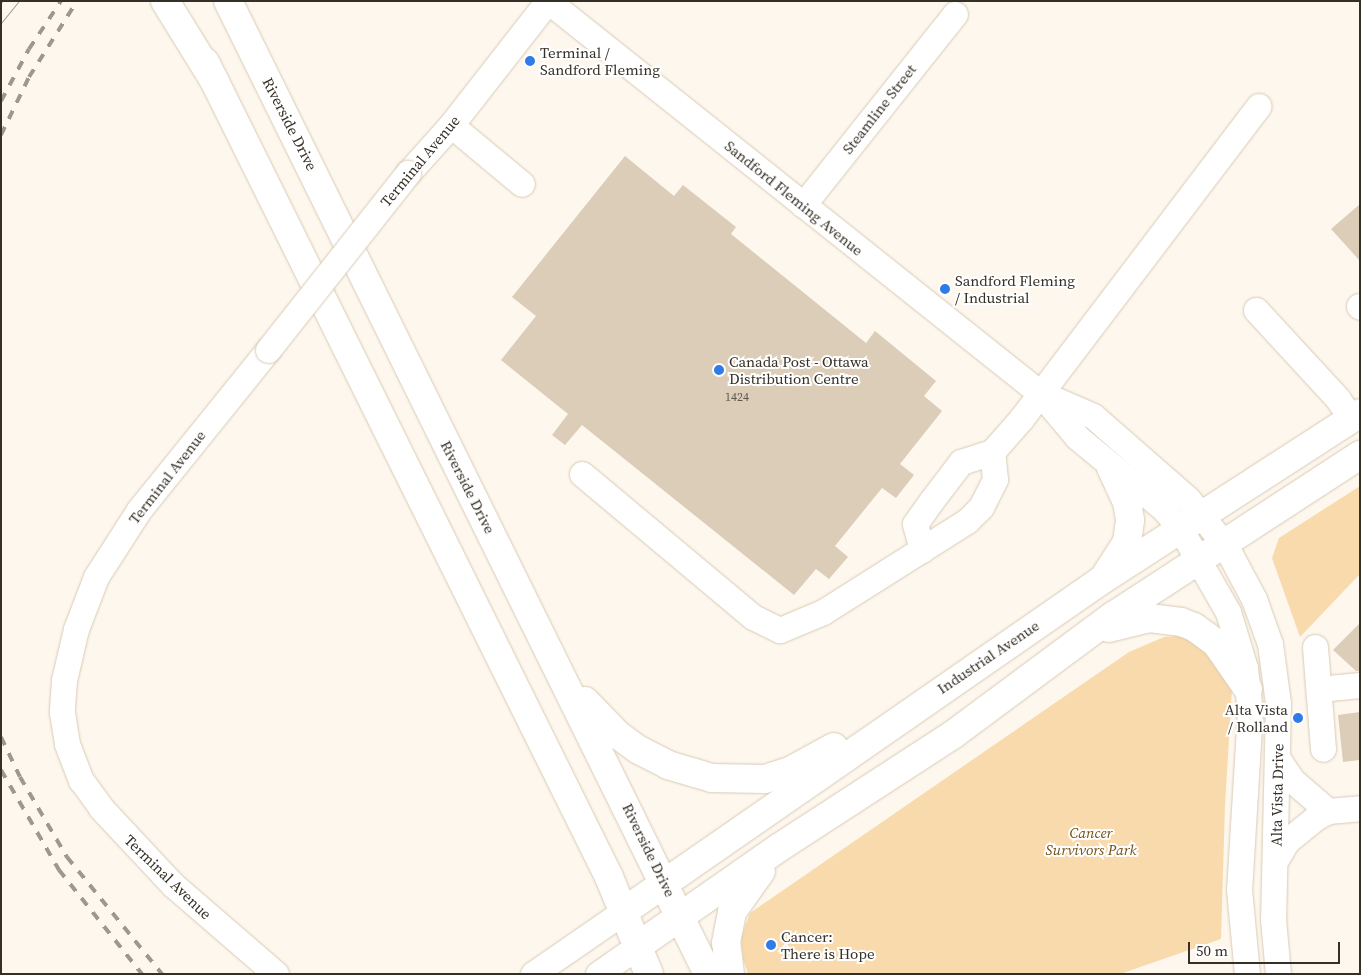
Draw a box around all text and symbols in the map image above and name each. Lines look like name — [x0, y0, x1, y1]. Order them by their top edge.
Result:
place label: Terminal / Sandford Fleming — [540, 43, 660, 78]
marker: Terminal / Sandford Fleming — [524, 55, 536, 67]
street label: Steamline Street — [838, 61, 920, 157]
street label: Riverside Drive — [259, 75, 321, 173]
street label: Terminal Avenue — [376, 112, 464, 210]
street label: Sandford Fleming Avenue — [721, 137, 867, 259]
place label: Sandford Fleming / Industrial — [955, 271, 1075, 306]
marker: Sandford Fleming / Industrial — [939, 283, 951, 295]
place label: Canada Post - Ottawa Distribution Centre — [729, 352, 869, 387]
marker: Canada Post - Ottawa Distribution Centre — [713, 364, 725, 376]
house number: 1424 — [725, 391, 749, 405]
street label: Terminal Avenue — [125, 427, 209, 527]
street label: Riverside Drive — [437, 438, 499, 536]
street label: Industrial Avenue — [934, 616, 1042, 698]
place label: Alta Vista / Rolland — [1224, 700, 1288, 735]
marker: Alta Vista / Rolland — [1292, 712, 1304, 724]
street label: Alta Vista Drive — [1267, 743, 1287, 847]
street label: Riverside Drive — [619, 800, 679, 900]
park label: Cancer Survivors Park — [1045, 823, 1137, 858]
street label: Terminal Avenue — [121, 831, 215, 923]
place label: Cancer: There is Hope — [781, 927, 875, 962]
scale bar — [1191, 932, 1344, 964]
marker: Cancer: There is Hope — [765, 939, 777, 951]
text: 50 m — [1196, 940, 1228, 961]

